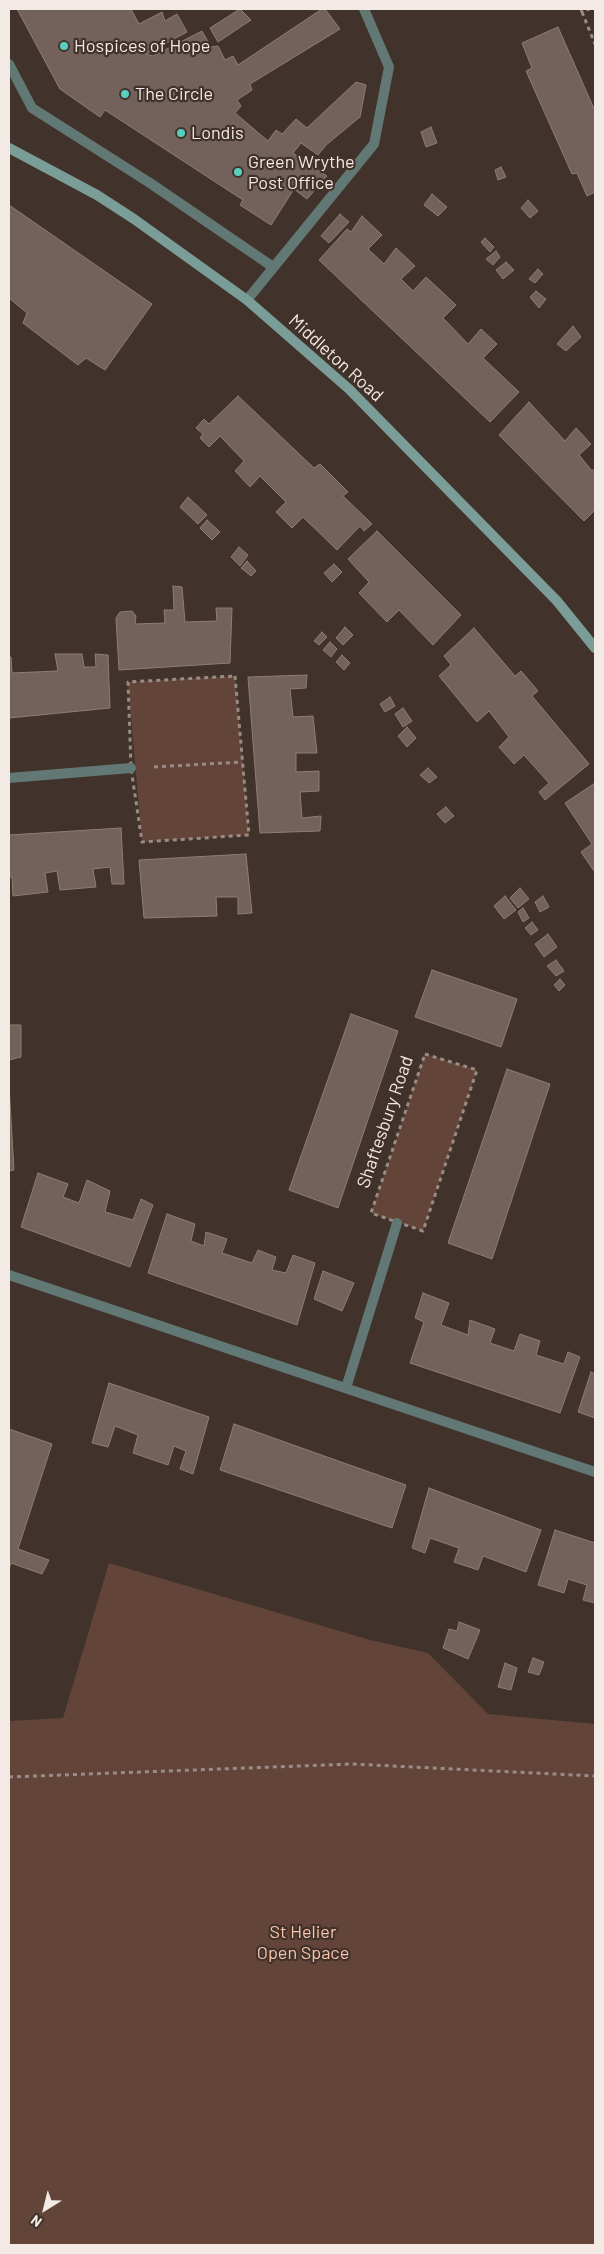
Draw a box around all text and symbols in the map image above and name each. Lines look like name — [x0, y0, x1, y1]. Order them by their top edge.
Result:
place label: Hospices of Hope — [74, 35, 210, 57]
marker: Hospices of Hope — [58, 40, 70, 52]
place label: The Circle — [135, 83, 213, 105]
marker: The Circle — [119, 88, 131, 100]
place label: Londis — [191, 122, 244, 144]
marker: Londis — [175, 127, 187, 139]
place label: Green Wrythe Post Office — [248, 151, 355, 193]
marker: Green Wrythe Post Office — [232, 166, 244, 178]
street label: Middleton Road — [284, 310, 388, 406]
street label: Shaftesbury Road — [352, 1053, 418, 1191]
park label: St Helier Open Space — [257, 1921, 349, 1964]
north arrow — [20, 2184, 70, 2234]
text: N — [27, 2212, 45, 2231]

